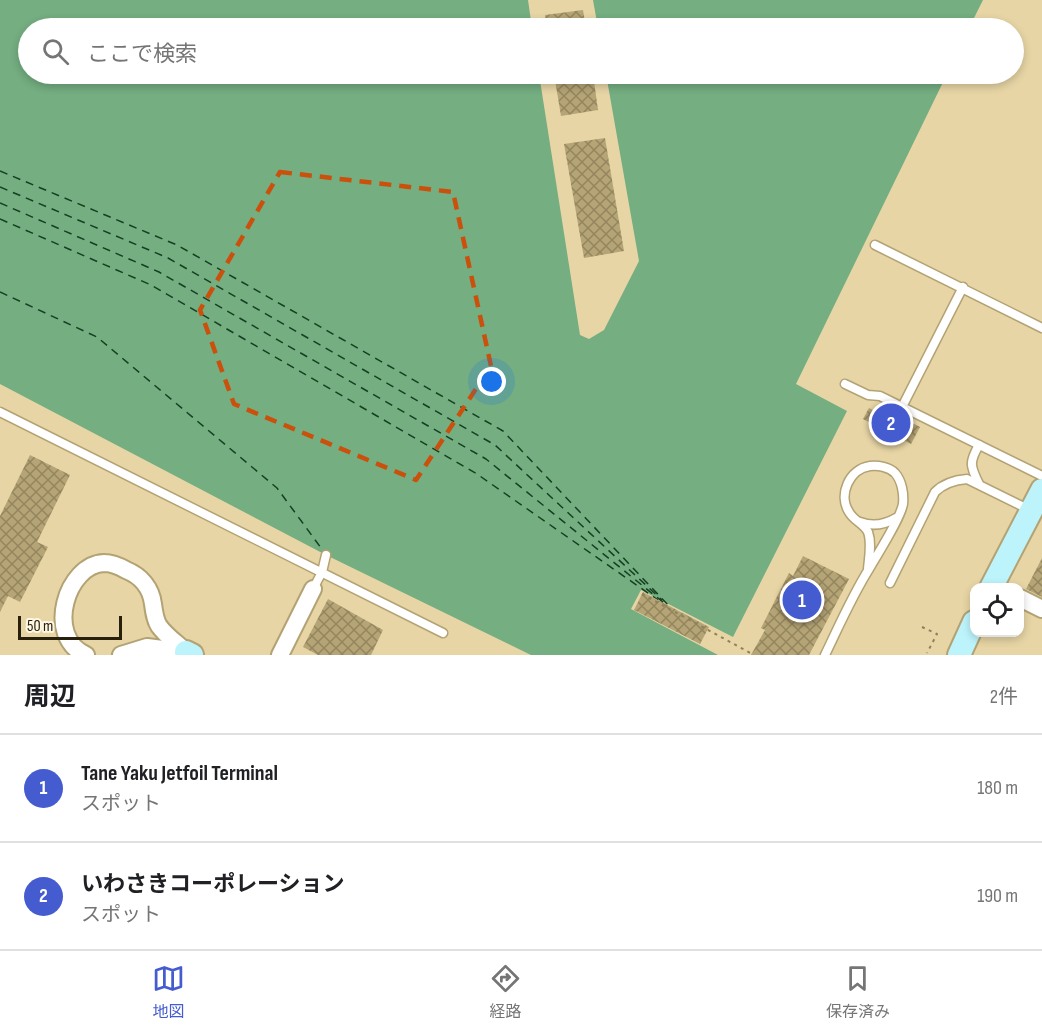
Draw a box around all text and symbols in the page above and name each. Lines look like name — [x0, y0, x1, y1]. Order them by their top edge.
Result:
search box — [18, 18, 1024, 84]
icon: search — [39, 35, 72, 68]
text: ここで検索 — [87, 41, 197, 68]
your location — [477, 367, 506, 396]
pin: 2 — [872, 400, 910, 446]
pin: 1 — [782, 578, 822, 622]
map controls — [970, 583, 1024, 637]
button: locate — [970, 583, 1024, 637]
scale bar — [18, 613, 122, 640]
text: 50 m — [27, 617, 53, 636]
text: 周辺 — [24, 682, 76, 713]
text: 2件 — [990, 685, 1018, 709]
text: Tane Yaku Jetfoil Terminal — [81, 760, 278, 787]
text: 1 — [40, 776, 47, 800]
text: 180 m — [977, 776, 1018, 800]
text: スポット — [81, 792, 161, 816]
text: いわさきコーポレーション — [81, 871, 345, 898]
text: 2 — [39, 884, 48, 908]
text: 190 m — [977, 884, 1018, 908]
text: スポット — [81, 903, 161, 927]
tab: 地図 — [152, 962, 185, 1022]
tab: 経路 — [489, 962, 522, 1022]
tab: 保存済み — [826, 962, 890, 1022]

